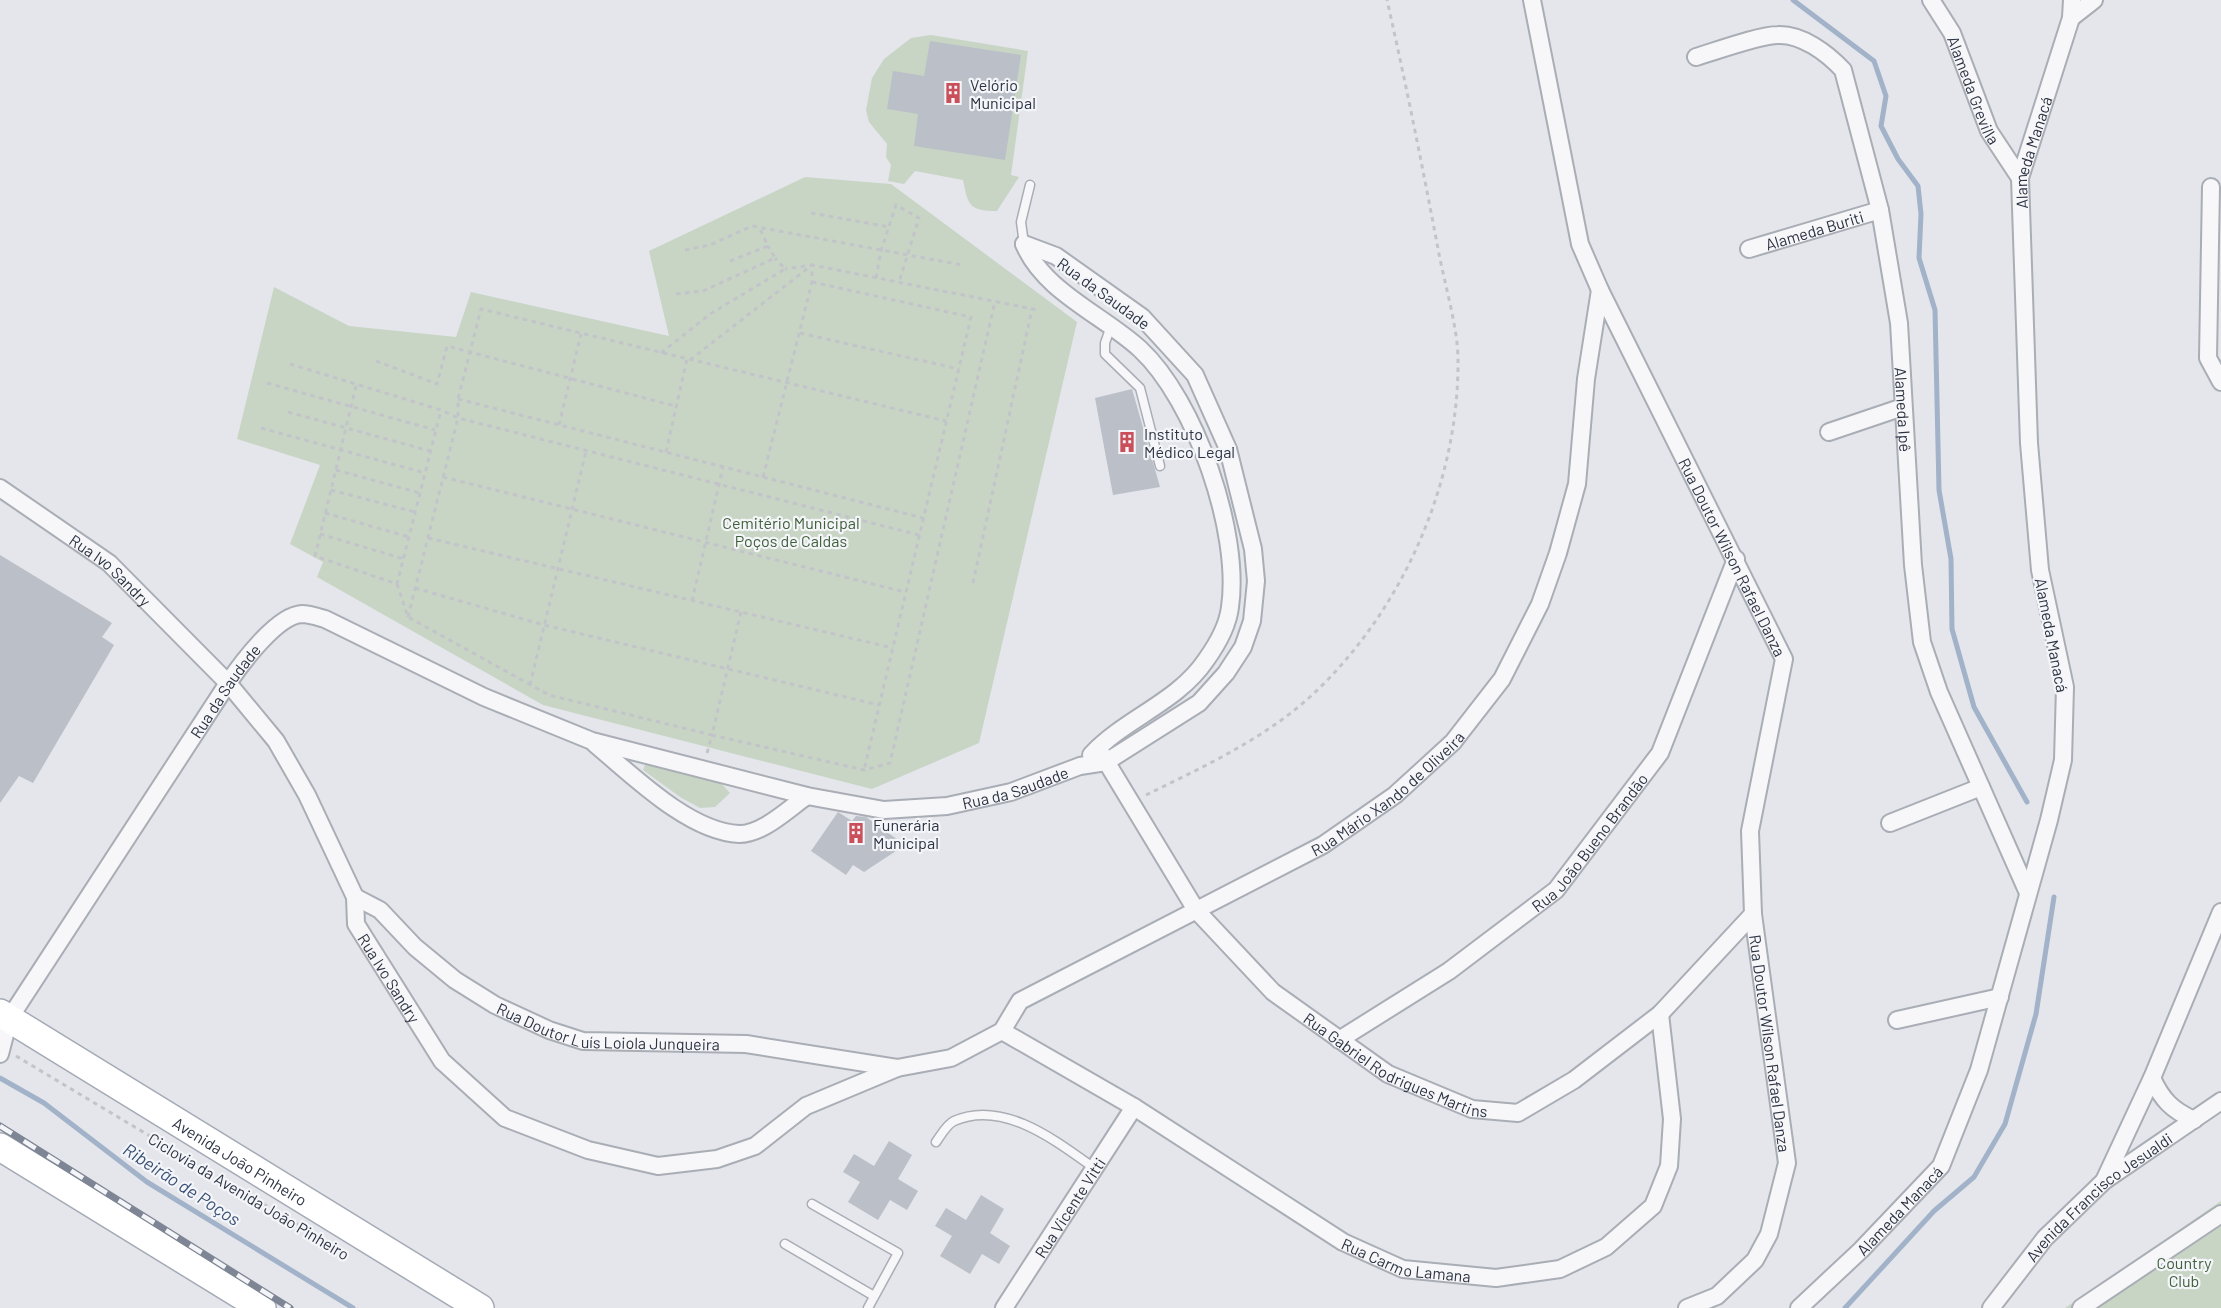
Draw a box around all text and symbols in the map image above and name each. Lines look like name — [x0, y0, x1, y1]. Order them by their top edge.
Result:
street label: Alameda Grevilla — [1944, 33, 2004, 147]
place label: Velório Municipal — [970, 75, 1036, 112]
building icon: Velório Municipal — [941, 81, 965, 105]
street label: Alameda Manacá — [2010, 94, 2055, 209]
street label: Alameda Buriti — [1763, 206, 1866, 253]
street label: Rua da Saudade — [1054, 253, 1154, 333]
street label: Alameda Ipê — [1892, 367, 1916, 452]
place label: Instituto Médico Legal — [1144, 424, 1235, 461]
building icon: Instituto Médico Legal — [1115, 430, 1139, 454]
street label: Rua Doutor Wilson Rafael Danza — [1676, 454, 1790, 659]
park label: Cemitério Municipal Poços de Caldas — [722, 513, 860, 550]
street label: Rua Ivo Sandry — [66, 530, 156, 610]
street label: Alameda Manacá — [2032, 576, 2072, 694]
street label: Rua da Saudade — [185, 640, 264, 741]
street label: Rua Mário Xando de Oliveira — [1308, 727, 1467, 859]
street label: Rua da Saudade — [960, 762, 1071, 812]
street label: Rua João Bueno Brandão — [1527, 769, 1651, 915]
place label: Funerária Municipal — [873, 815, 940, 852]
building icon: Funerária Municipal — [844, 821, 868, 845]
street label: Rua Ivo Sandry — [355, 930, 425, 1026]
street label: Rua Doutor Wilson Rafael Danza — [1746, 933, 1795, 1153]
street label: Rua Doutor Luís Loiola Junqueira — [494, 998, 720, 1053]
street label: Rua Gabriel Rodrigues Martins — [1300, 1008, 1488, 1120]
street label: Avenida João Pinheiro — [170, 1112, 311, 1209]
street label: Ciclovia da Avenida João Pinheiro — [145, 1128, 353, 1264]
street label: Avenida Francisco Jesualdi — [2021, 1128, 2175, 1265]
water label: Ribeirão de Poços — [119, 1138, 245, 1230]
street label: Rua Vicente Vitti — [1030, 1154, 1108, 1261]
street label: Alameda Manacá — [1852, 1161, 1946, 1259]
street label: Rua Carmo Lamana — [1339, 1233, 1472, 1285]
park label: Country Club — [2156, 1253, 2212, 1290]

